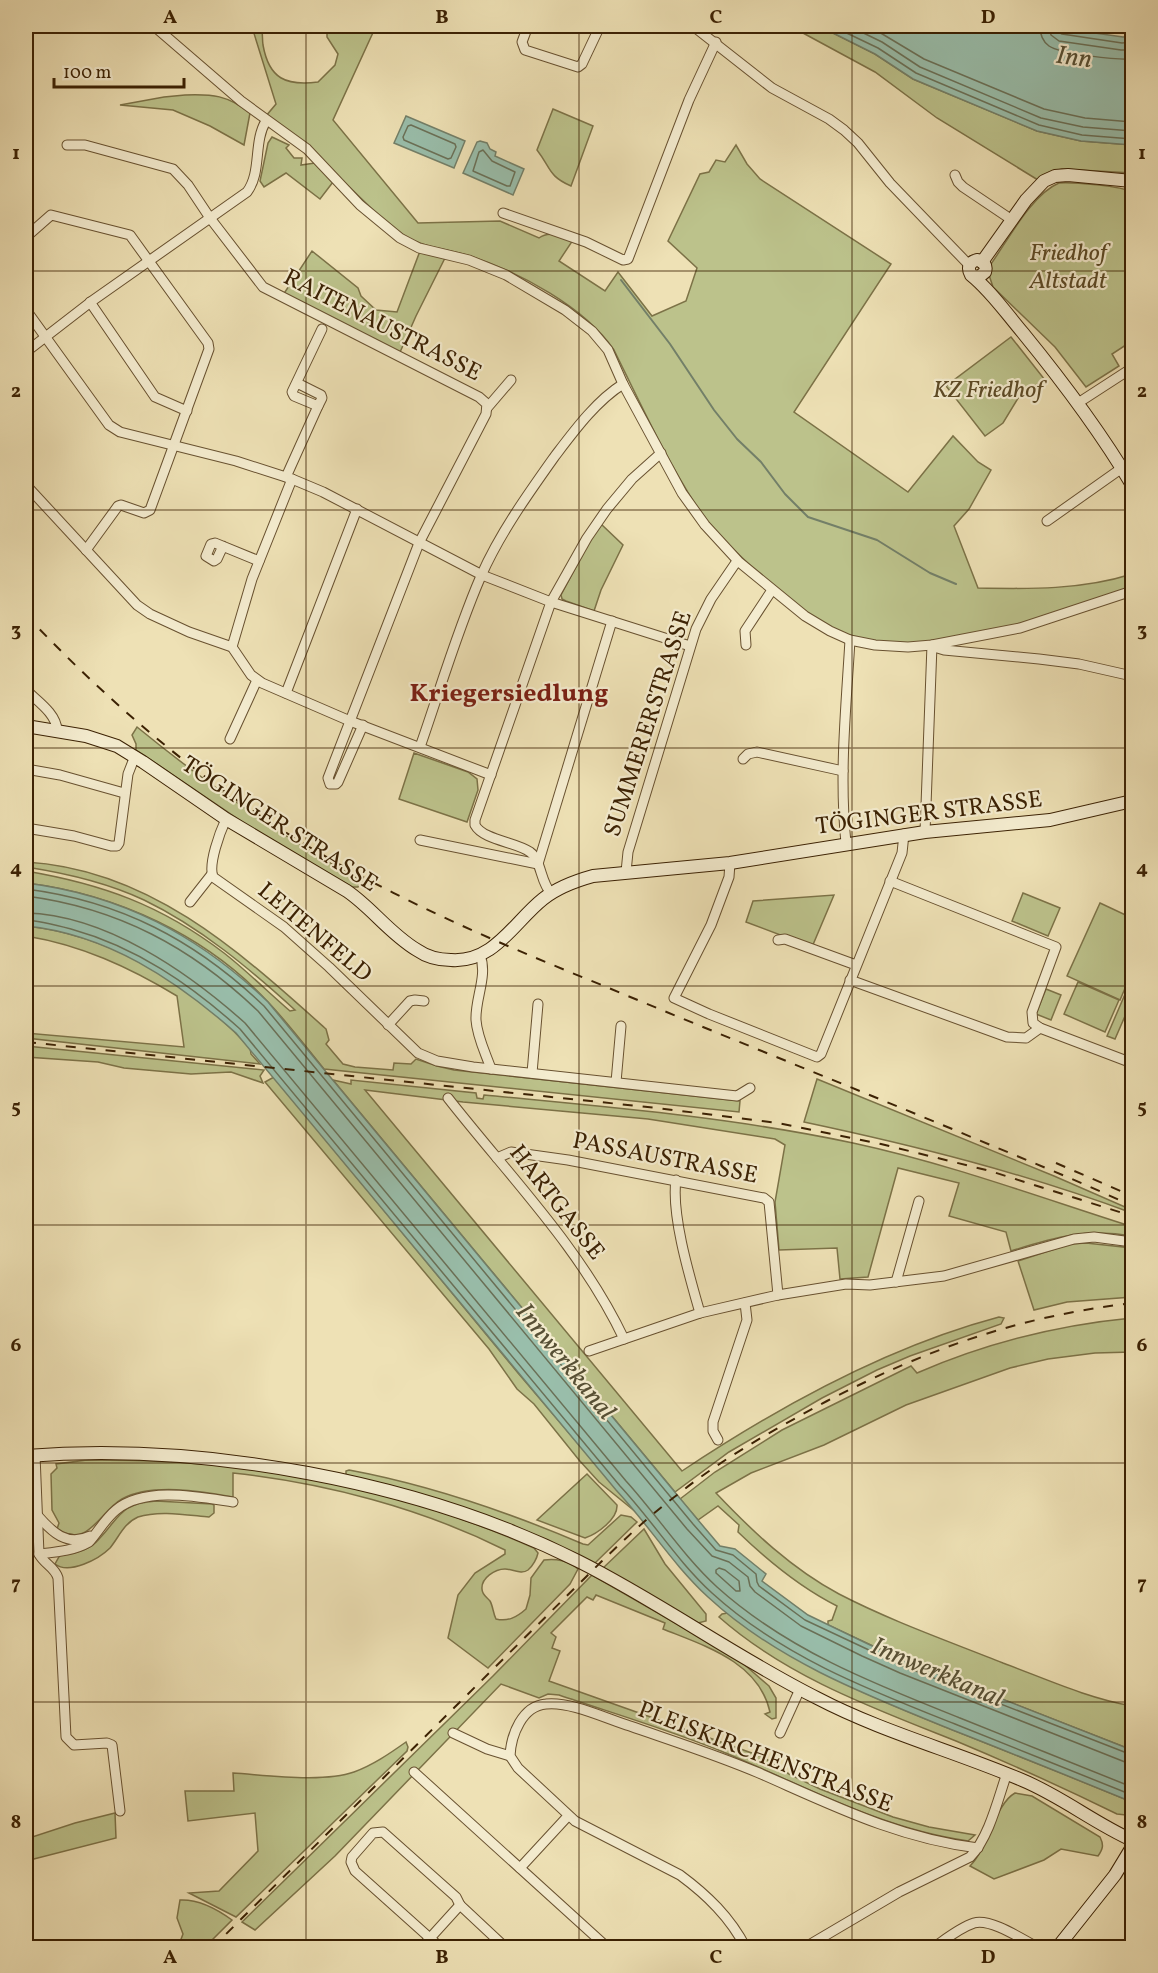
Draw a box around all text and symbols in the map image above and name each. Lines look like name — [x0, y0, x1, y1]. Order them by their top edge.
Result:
text: A — [163, 4, 177, 32]
text: B — [435, 4, 449, 32]
text: C — [710, 4, 723, 32]
text: D — [981, 4, 995, 32]
water label: Inn — [1054, 38, 1094, 78]
scale bar — [54, 51, 184, 89]
text: 100 m — [63, 61, 112, 86]
text: 1 — [12, 140, 20, 168]
text: 1 — [1138, 140, 1146, 168]
park label: Friedhof Altstadt — [1029, 237, 1112, 299]
street label: RAITENAUSTRASSE — [277, 261, 487, 391]
park label: KZ Friedhof — [933, 374, 1048, 408]
text: 2 — [11, 378, 21, 406]
text: 2 — [1137, 378, 1147, 406]
street label: SUMMERERSTRASSE — [596, 607, 702, 841]
text: 3 — [11, 617, 21, 645]
text: 3 — [1137, 617, 1147, 645]
district label: Kriegersiedlung — [410, 676, 608, 712]
street label: TÖGINGER STRASSE — [174, 749, 384, 901]
street label: TÖGINGER STRASSE — [814, 783, 1044, 845]
text: 4 — [10, 855, 22, 883]
text: 4 — [1136, 855, 1148, 883]
street label: LEITENFELD — [249, 875, 379, 991]
text: 5 — [11, 1094, 21, 1122]
text: 5 — [1137, 1094, 1147, 1122]
street label: PASSAUSTRASSE — [569, 1124, 761, 1194]
street label: HARTGASSE — [500, 1138, 612, 1268]
water label: Innwerkkanal — [506, 1296, 624, 1429]
text: 6 — [11, 1332, 22, 1360]
text: 6 — [1137, 1332, 1148, 1360]
text: 7 — [11, 1570, 21, 1598]
text: 7 — [1137, 1570, 1147, 1598]
water label: Innwerkkanal — [865, 1629, 1010, 1717]
street label: PLEISKIRCHENSTRASSE — [633, 1694, 897, 1822]
text: 8 — [11, 1809, 21, 1837]
text: 8 — [1137, 1809, 1147, 1837]
text: A — [163, 1944, 177, 1972]
text: B — [435, 1944, 449, 1972]
text: C — [710, 1944, 723, 1972]
text: D — [981, 1944, 995, 1972]

